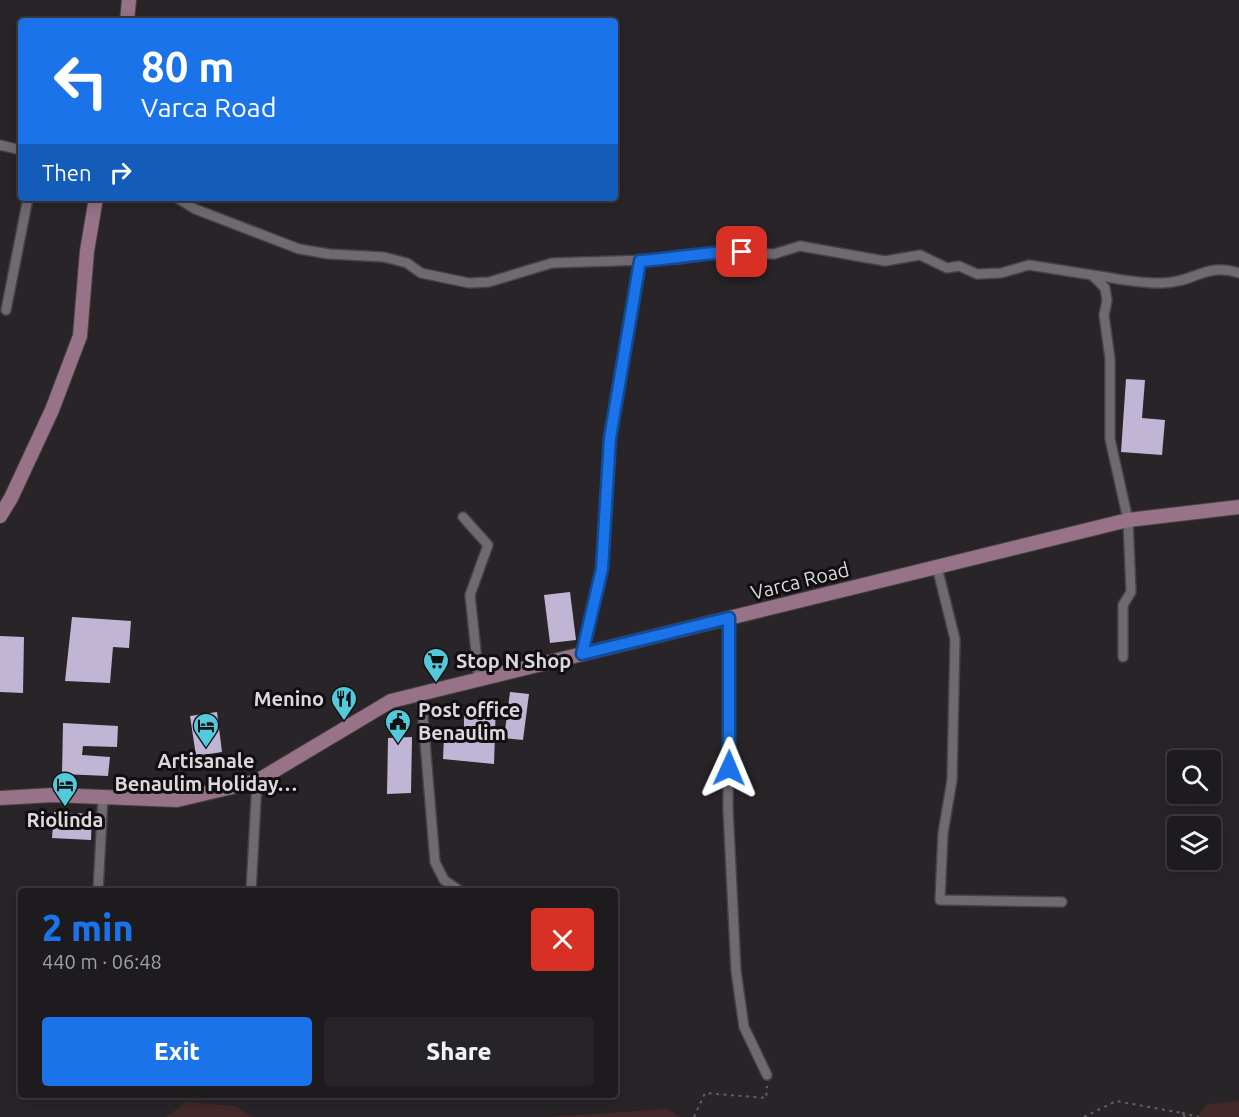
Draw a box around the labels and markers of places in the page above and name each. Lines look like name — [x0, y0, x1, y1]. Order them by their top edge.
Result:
pin — [716, 226, 767, 277]
supermarket icon: Stop N Shop — [421, 646, 451, 684]
place label: Stop N Shop — [456, 649, 571, 672]
restaurant icon: Menino — [329, 684, 359, 722]
place label: Menino — [254, 687, 324, 710]
place label: Post office Benaulim — [418, 698, 520, 744]
public building icon: Post office Benaulim — [383, 707, 413, 745]
hotel icon: Artisanale Benaulim Holiday… — [191, 711, 221, 749]
place label: Artisanale Benaulim Holiday… — [114, 749, 298, 795]
hotel icon: Riolinda — [50, 770, 80, 808]
place label: Riolinda — [27, 808, 103, 831]

